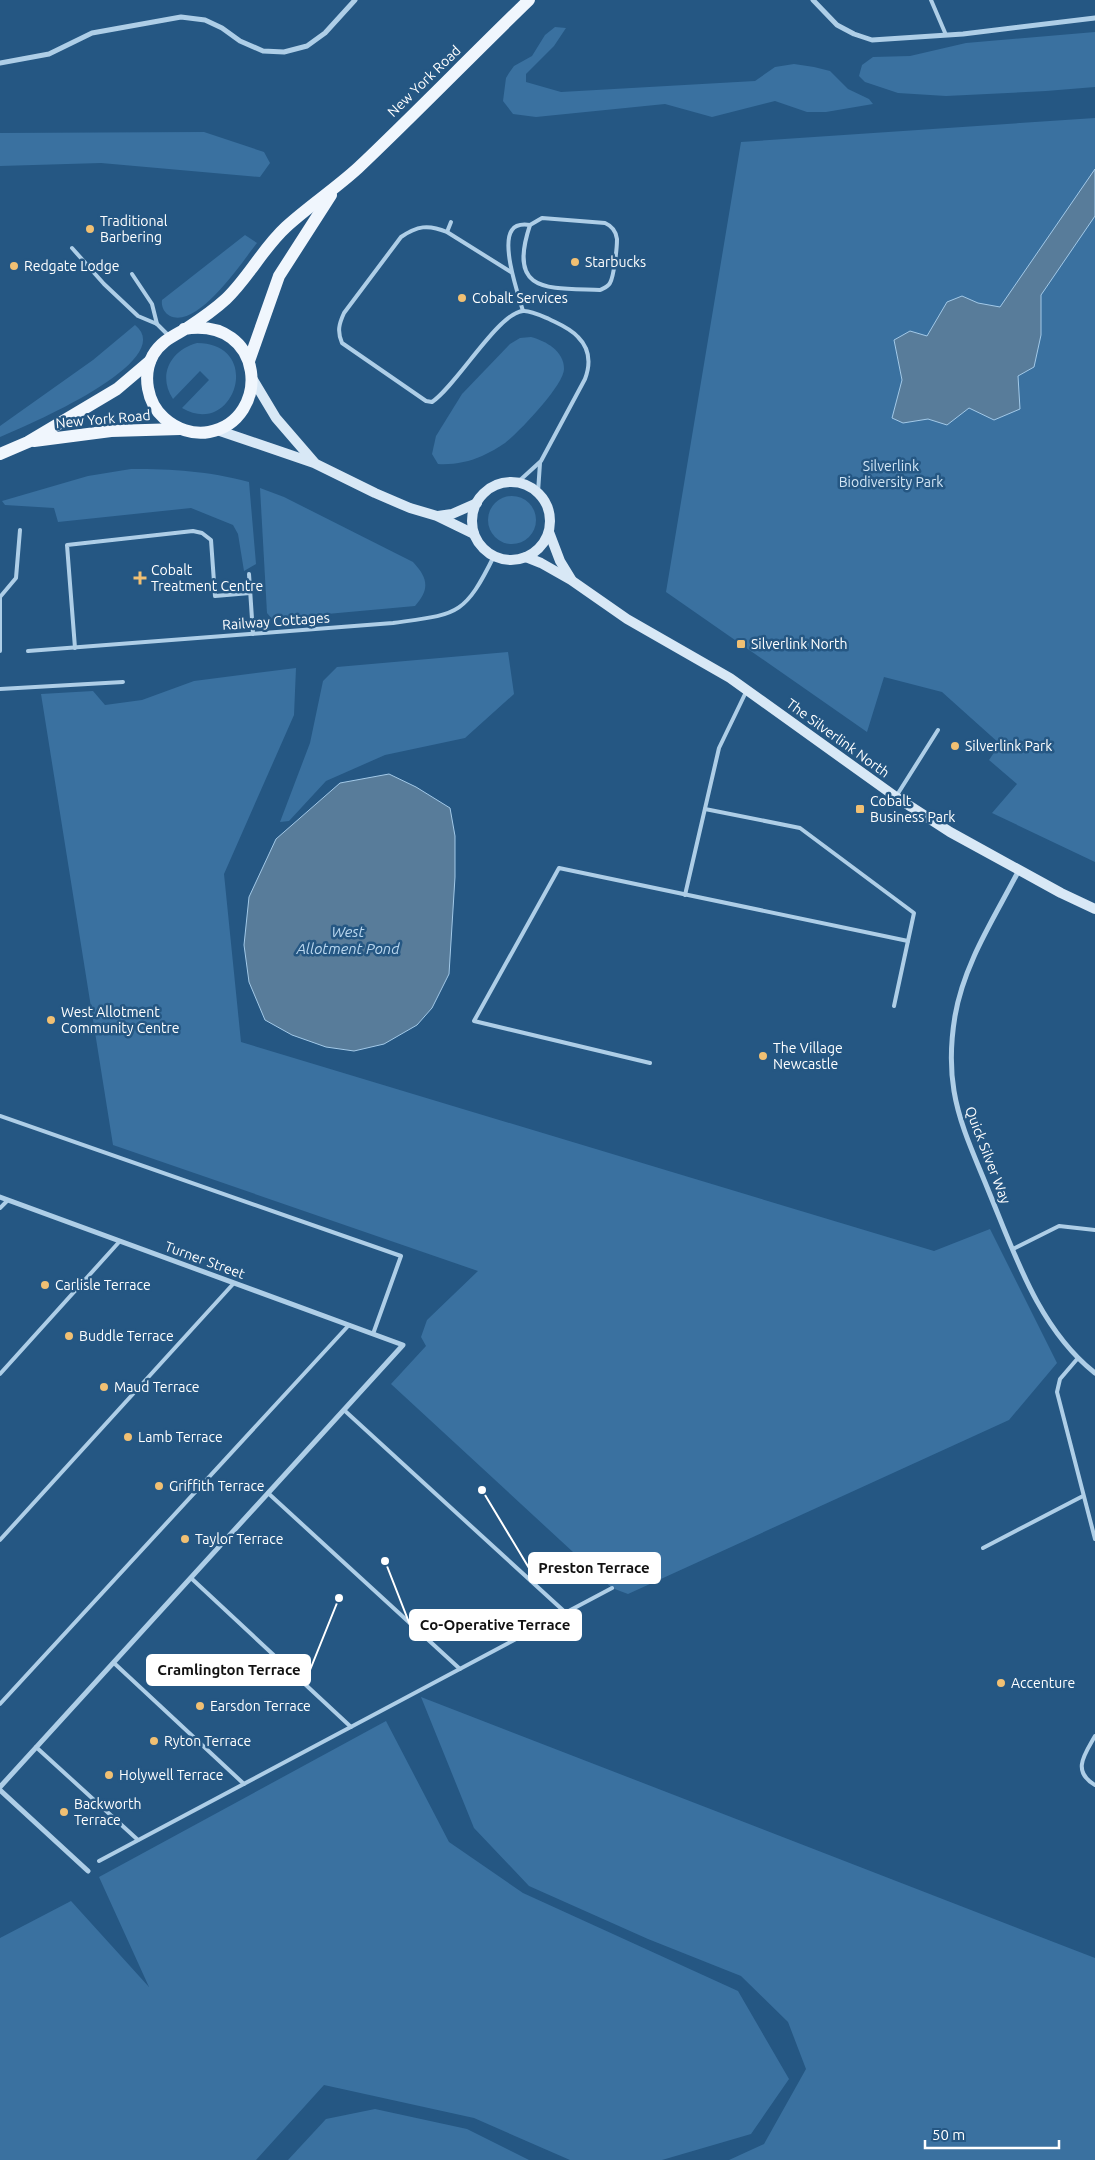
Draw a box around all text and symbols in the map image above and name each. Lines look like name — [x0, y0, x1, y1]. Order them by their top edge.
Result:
street label: New York Road — [384, 42, 464, 120]
place label: Traditional Barbering — [100, 213, 168, 245]
marker: Traditional Barbering — [84, 223, 96, 235]
place label: Starbucks — [585, 254, 646, 270]
marker: Starbucks — [569, 256, 581, 268]
place label: Redgate Lodge — [24, 258, 120, 274]
marker: Redgate Lodge — [8, 260, 20, 272]
place label: Cobalt Services — [472, 290, 568, 306]
marker: Cobalt Services — [456, 292, 468, 304]
street label: New York Road — [55, 407, 151, 431]
park label: Silverlink Biodiversity Park — [839, 458, 943, 490]
place label: Cobalt Treatment Centre — [151, 562, 263, 594]
marker: Cobalt Treatment Centre — [133, 571, 147, 585]
street label: Railway Cottages — [222, 609, 330, 633]
place label: Silverlink North — [751, 636, 848, 652]
marker: Silverlink North — [735, 638, 747, 650]
street label: The Silverlink North — [783, 695, 893, 781]
place label: Silverlink Park — [965, 738, 1052, 754]
marker: Silverlink Park — [949, 740, 961, 752]
place label: Cobalt Business Park — [870, 793, 955, 825]
marker: Cobalt Business Park — [854, 803, 866, 815]
water label: West Allotment Pond — [295, 923, 400, 957]
place label: West Allotment Community Centre — [61, 1004, 180, 1036]
marker: West Allotment Community Centre — [45, 1014, 57, 1026]
place label: The Village Newcastle — [773, 1040, 843, 1072]
marker: The Village Newcastle — [757, 1050, 769, 1062]
street label: Quick Silver Way — [962, 1104, 1014, 1206]
street label: Turner Street — [163, 1238, 248, 1282]
place label: Carlisle Terrace — [55, 1277, 151, 1293]
marker: Carlisle Terrace — [39, 1279, 51, 1291]
place label: Buddle Terrace — [79, 1328, 174, 1344]
marker: Buddle Terrace — [63, 1330, 75, 1342]
place label: Maud Terrace — [114, 1379, 200, 1395]
marker: Maud Terrace — [98, 1381, 110, 1393]
place label: Lamb Terrace — [138, 1429, 223, 1445]
marker: Lamb Terrace — [122, 1431, 134, 1443]
place label: Griffith Terrace — [169, 1478, 265, 1494]
marker: Griffith Terrace — [153, 1480, 165, 1492]
place label: Taylor Terrace — [195, 1531, 283, 1547]
marker: Taylor Terrace — [179, 1533, 191, 1545]
callout: Preston Terrace — [529, 1553, 660, 1583]
text: Preston Terrace — [538, 1559, 650, 1576]
callout: Co-Operative Terrace — [410, 1610, 581, 1640]
text: Co-Operative Terrace — [420, 1616, 570, 1633]
callout: Cramlington Terrace — [147, 1655, 310, 1685]
text: Cramlington Terrace — [157, 1661, 301, 1678]
place label: Accenture — [1011, 1675, 1075, 1691]
marker: Accenture — [995, 1677, 1007, 1689]
place label: Earsdon Terrace — [210, 1698, 311, 1714]
marker: Earsdon Terrace — [194, 1700, 206, 1712]
place label: Ryton Terrace — [164, 1733, 251, 1749]
marker: Ryton Terrace — [148, 1735, 160, 1747]
place label: Holywell Terrace — [119, 1767, 224, 1783]
marker: Holywell Terrace — [103, 1769, 115, 1781]
place label: Backworth Terrace — [74, 1796, 142, 1828]
marker: Backworth Terrace — [58, 1806, 70, 1818]
scale bar — [925, 2118, 1059, 2150]
text: 50 m — [932, 2126, 965, 2143]

